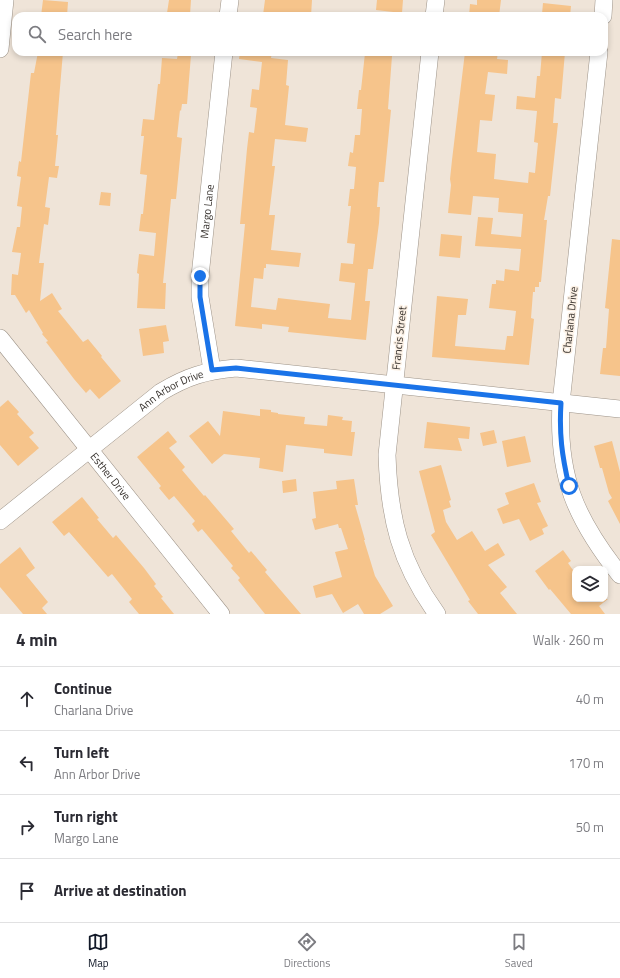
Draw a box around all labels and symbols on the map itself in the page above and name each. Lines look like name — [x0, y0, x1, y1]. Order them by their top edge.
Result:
street label: Margo Lane — [196, 183, 218, 239]
route end — [191, 267, 209, 285]
street label: Charlana Drive — [559, 285, 582, 354]
street label: Francis Street — [388, 305, 410, 371]
street label: Ann Arbor Drive — [135, 366, 206, 415]
street label: Esther Drive — [87, 449, 135, 504]
route start — [560, 477, 578, 495]

